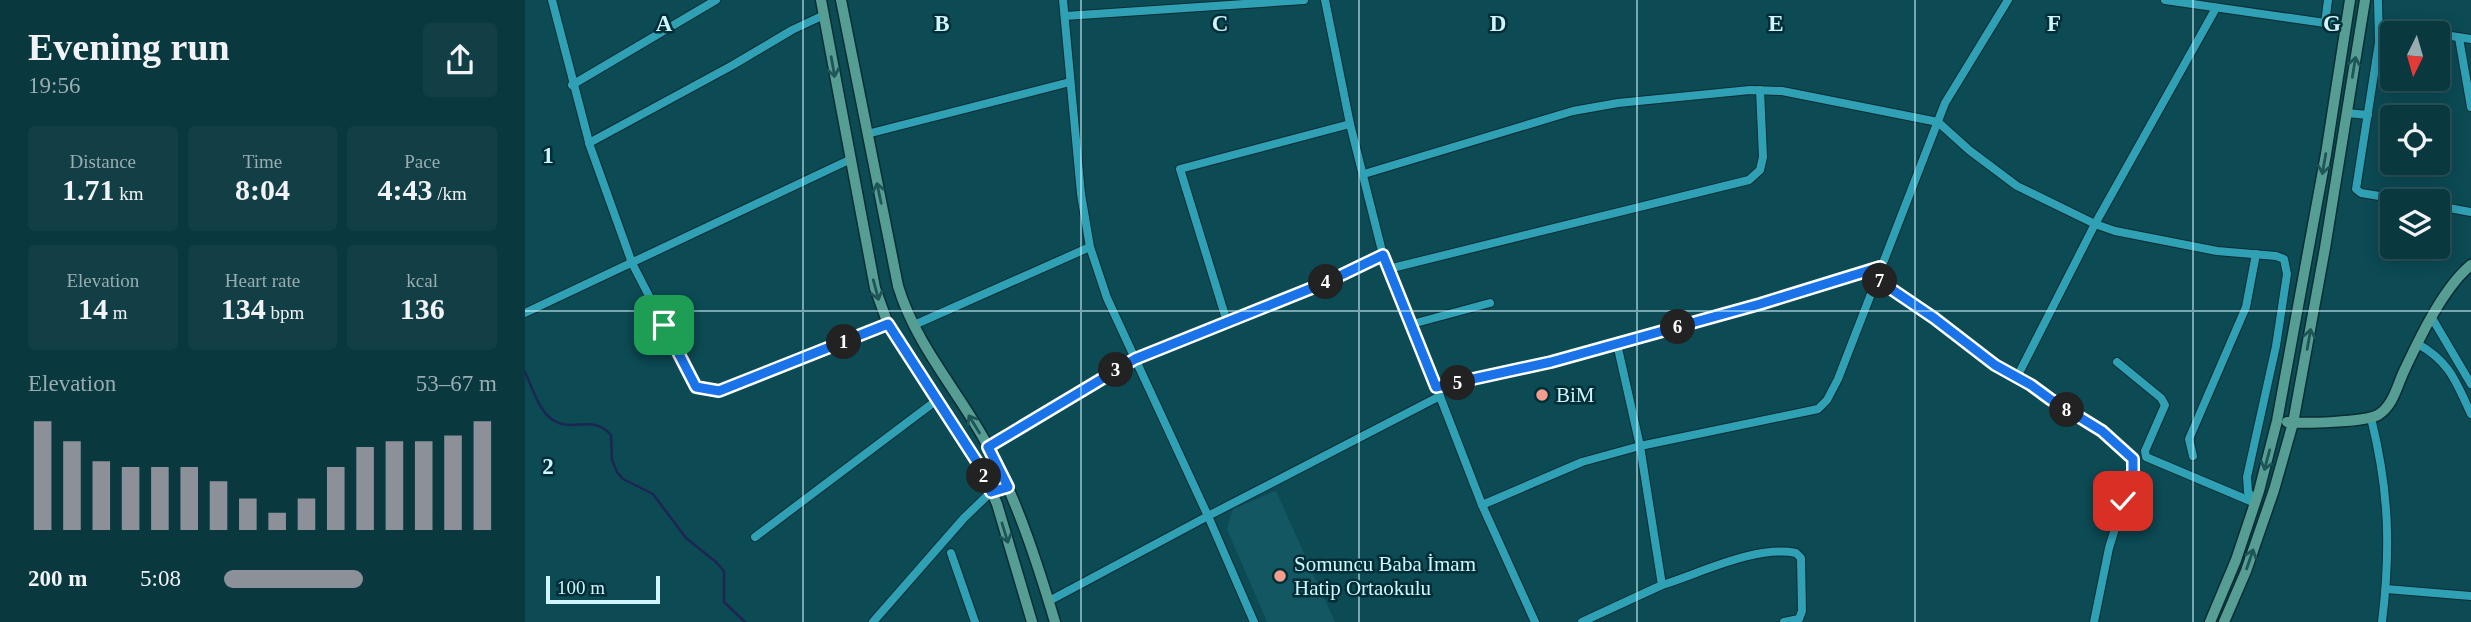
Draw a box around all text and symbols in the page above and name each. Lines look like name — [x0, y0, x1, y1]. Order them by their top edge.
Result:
text: A — [656, 11, 673, 36]
text: B — [934, 11, 950, 36]
text: C — [1212, 11, 1228, 36]
text: D — [1490, 11, 1506, 36]
text: E — [1768, 11, 1784, 36]
text: F — [2047, 11, 2061, 36]
text: G — [2323, 11, 2341, 36]
north arrow — [2380, 21, 2450, 91]
map controls — [2380, 21, 2450, 259]
button: share — [423, 23, 497, 97]
text: Evening run — [28, 26, 230, 68]
one-way arrow — [827, 55, 841, 78]
one-way arrow — [2348, 56, 2361, 79]
text: 19:56 — [28, 73, 80, 98]
button: locate — [2380, 105, 2450, 175]
text: 1 — [542, 143, 554, 168]
text: Distance — [70, 151, 136, 172]
text: Time — [243, 151, 282, 172]
text: Pace — [404, 151, 440, 172]
one-way arrow — [2317, 152, 2330, 175]
text: 1.71 — [62, 173, 115, 206]
text: 8:04 — [235, 173, 290, 206]
text: 4:43 — [378, 173, 433, 206]
one-way arrow — [872, 182, 886, 205]
text: km — [115, 183, 144, 204]
text: /km — [433, 183, 467, 204]
button: layers — [2380, 189, 2450, 259]
pin: 4 — [1309, 264, 1343, 300]
pin: 7 — [1863, 264, 1897, 298]
text: Elevation — [66, 270, 139, 291]
text: Heart rate — [225, 270, 300, 291]
text: kcal — [406, 270, 438, 291]
text: 7 — [1875, 270, 1884, 291]
text: 4 — [1321, 271, 1330, 292]
one-way arrow — [870, 279, 883, 301]
text: 14 — [78, 292, 108, 325]
text: 134 — [221, 292, 266, 325]
text: 136 — [400, 292, 445, 325]
pin — [634, 295, 694, 355]
text: m — [108, 302, 128, 323]
text: bpm — [266, 302, 304, 323]
icon: arrive — [645, 306, 683, 344]
pin: 6 — [1661, 310, 1695, 344]
text: 6 — [1673, 316, 1682, 337]
pin: 1 — [827, 324, 861, 360]
one-way arrow — [2303, 328, 2316, 351]
text: 1 — [839, 331, 848, 352]
pin: 3 — [1099, 352, 1133, 388]
text: 3 — [1111, 359, 1120, 380]
pin: 5 — [1441, 366, 1475, 400]
text: Elevation — [28, 371, 116, 396]
text: 53–67 m — [416, 371, 497, 396]
text: 5 — [1453, 372, 1462, 393]
place label: BiM — [1556, 383, 1595, 407]
marker: BiM — [1534, 387, 1550, 403]
pin: 8 — [2049, 392, 2085, 428]
text: 8 — [2062, 399, 2071, 420]
one-way arrow — [966, 414, 980, 434]
one-way arrow — [2260, 448, 2273, 470]
text: 2 — [542, 454, 554, 479]
pin: 2 — [967, 458, 1001, 494]
text: 2 — [979, 465, 988, 486]
pin — [2093, 471, 2153, 531]
icon: check — [2104, 482, 2142, 520]
one-way arrow — [1000, 522, 1013, 544]
one-way arrow — [2245, 548, 2257, 570]
place label: Somuncu Baba İmam Hatip Ortaokulu — [1294, 552, 1476, 600]
text: 200 m — [28, 566, 87, 591]
text: 5:08 — [140, 566, 181, 591]
marker: Somuncu Baba İmam Hatip Ortaokulu — [1272, 568, 1288, 584]
scale bar — [546, 573, 660, 605]
text: 100 m — [557, 577, 605, 598]

